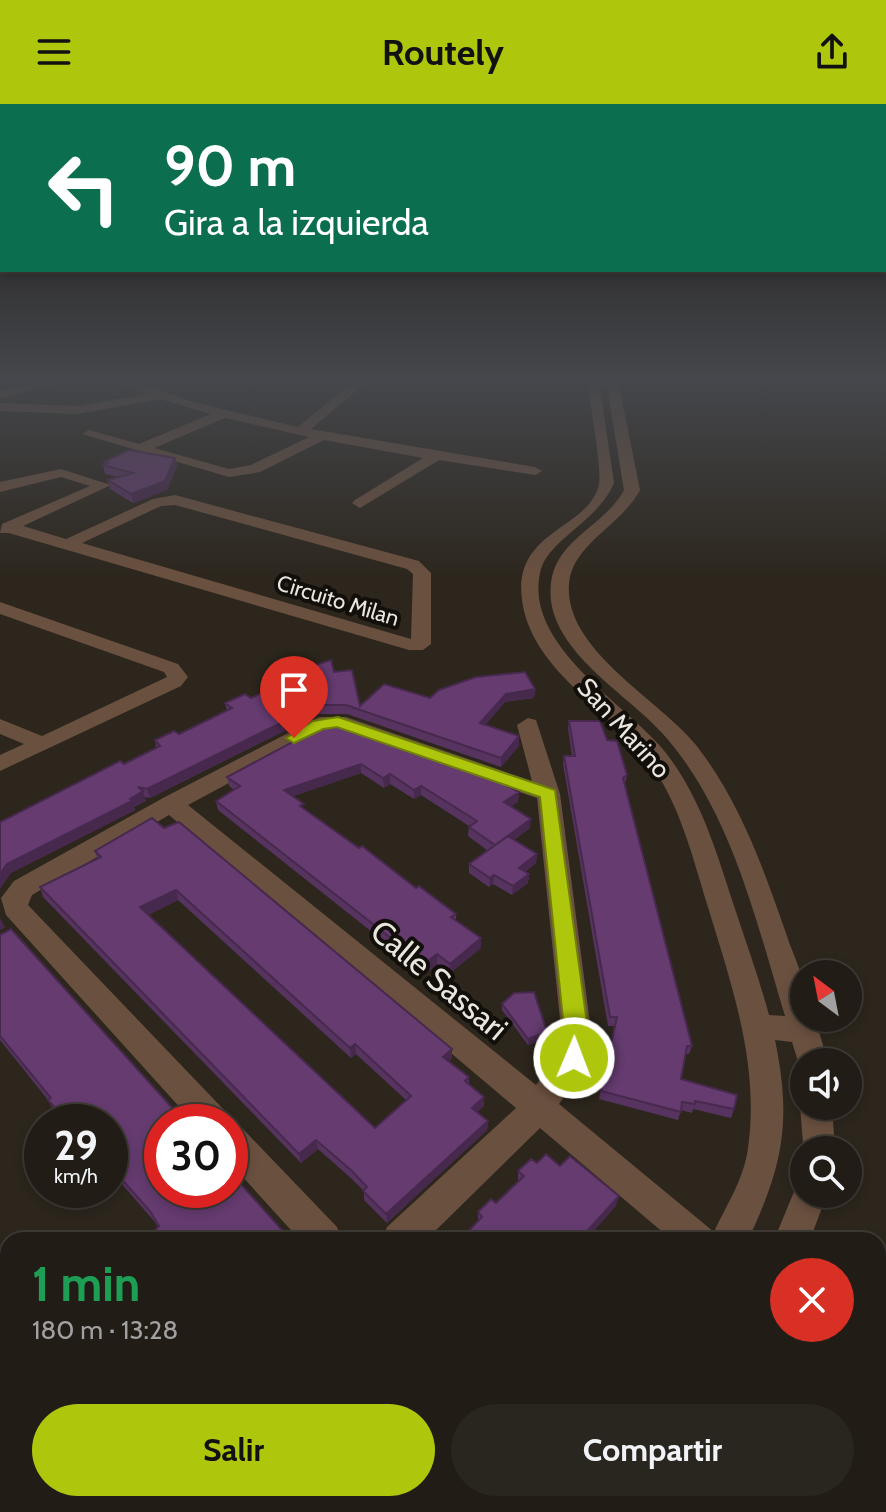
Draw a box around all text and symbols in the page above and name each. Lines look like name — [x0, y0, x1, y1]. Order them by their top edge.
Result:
icon: menu — [32, 30, 76, 74]
text: Routely — [382, 30, 504, 74]
icon: share — [810, 30, 854, 74]
text: 90 m — [164, 132, 296, 200]
icon: left — [32, 136, 136, 240]
text: Gira a la izquierda — [164, 200, 429, 244]
street label: Circuito Milan — [273, 569, 402, 632]
pin — [260, 656, 328, 738]
icon: arrive — [272, 668, 316, 712]
street label: San Marino — [571, 671, 677, 785]
street label: Calle Sassari — [363, 911, 516, 1048]
north arrow — [790, 960, 862, 1032]
map controls — [790, 960, 862, 1208]
position arrow — [532, 1016, 616, 1100]
button: sound — [790, 1048, 862, 1120]
speed limit sign: 30 — [144, 1104, 248, 1208]
text: 29 — [54, 1121, 98, 1170]
button: search — [790, 1136, 862, 1208]
text: km/h — [54, 1164, 98, 1188]
text: 1 min — [32, 1255, 140, 1313]
button: close — [770, 1258, 854, 1342]
text: 180 m · 13:28 — [32, 1314, 178, 1346]
button: Salir — [32, 1404, 435, 1496]
button: Compartir — [451, 1404, 854, 1496]

